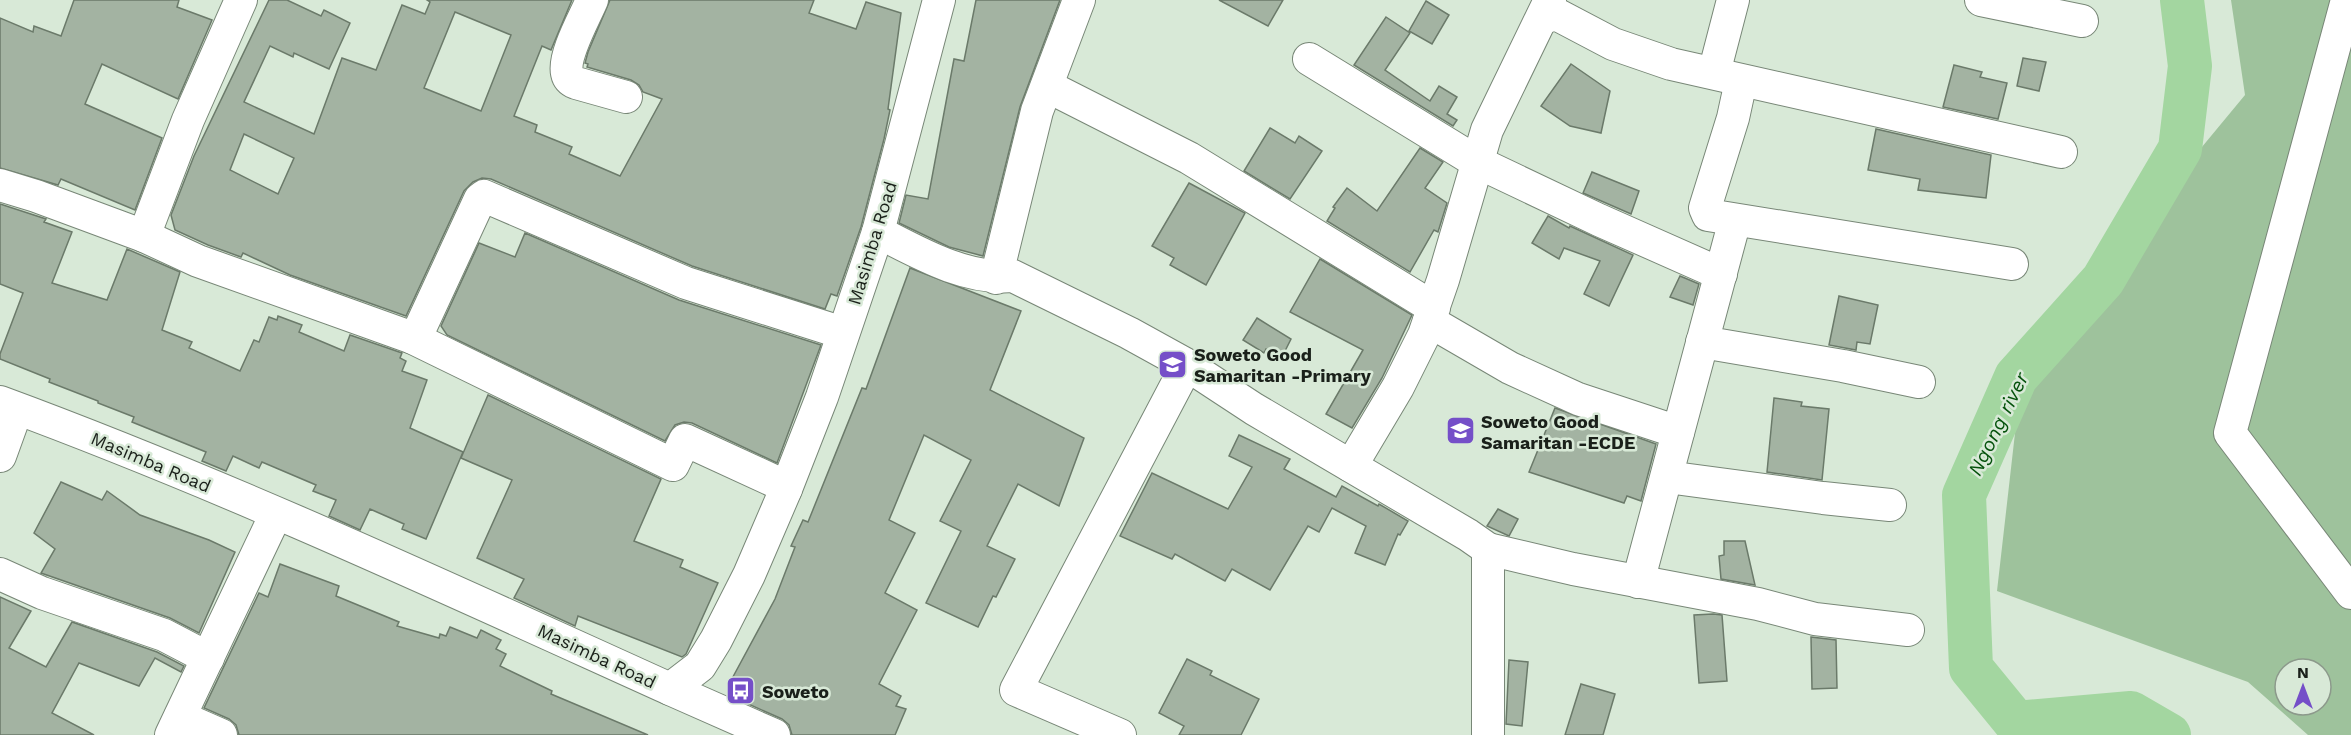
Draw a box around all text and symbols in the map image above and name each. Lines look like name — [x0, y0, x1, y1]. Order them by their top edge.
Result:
street label: Masimba Road — [843, 179, 901, 307]
place label: Soweto Good Samaritan -Primary — [1194, 344, 1372, 386]
school or university icon: Soweto Good Samaritan -Primary — [1157, 348, 1189, 380]
water label: Ngong river — [1963, 367, 2034, 480]
place label: Soweto Good Samaritan -ECDE — [1481, 411, 1635, 453]
school or university icon: Soweto Good Samaritan -ECDE — [1444, 415, 1476, 447]
street label: Masimba Road — [88, 427, 214, 497]
street label: Masimba Road — [535, 619, 659, 693]
north arrow — [2273, 657, 2333, 717]
text: N — [2297, 663, 2309, 682]
bus stop icon: Soweto — [725, 675, 757, 707]
place label: Soweto — [762, 681, 829, 702]

